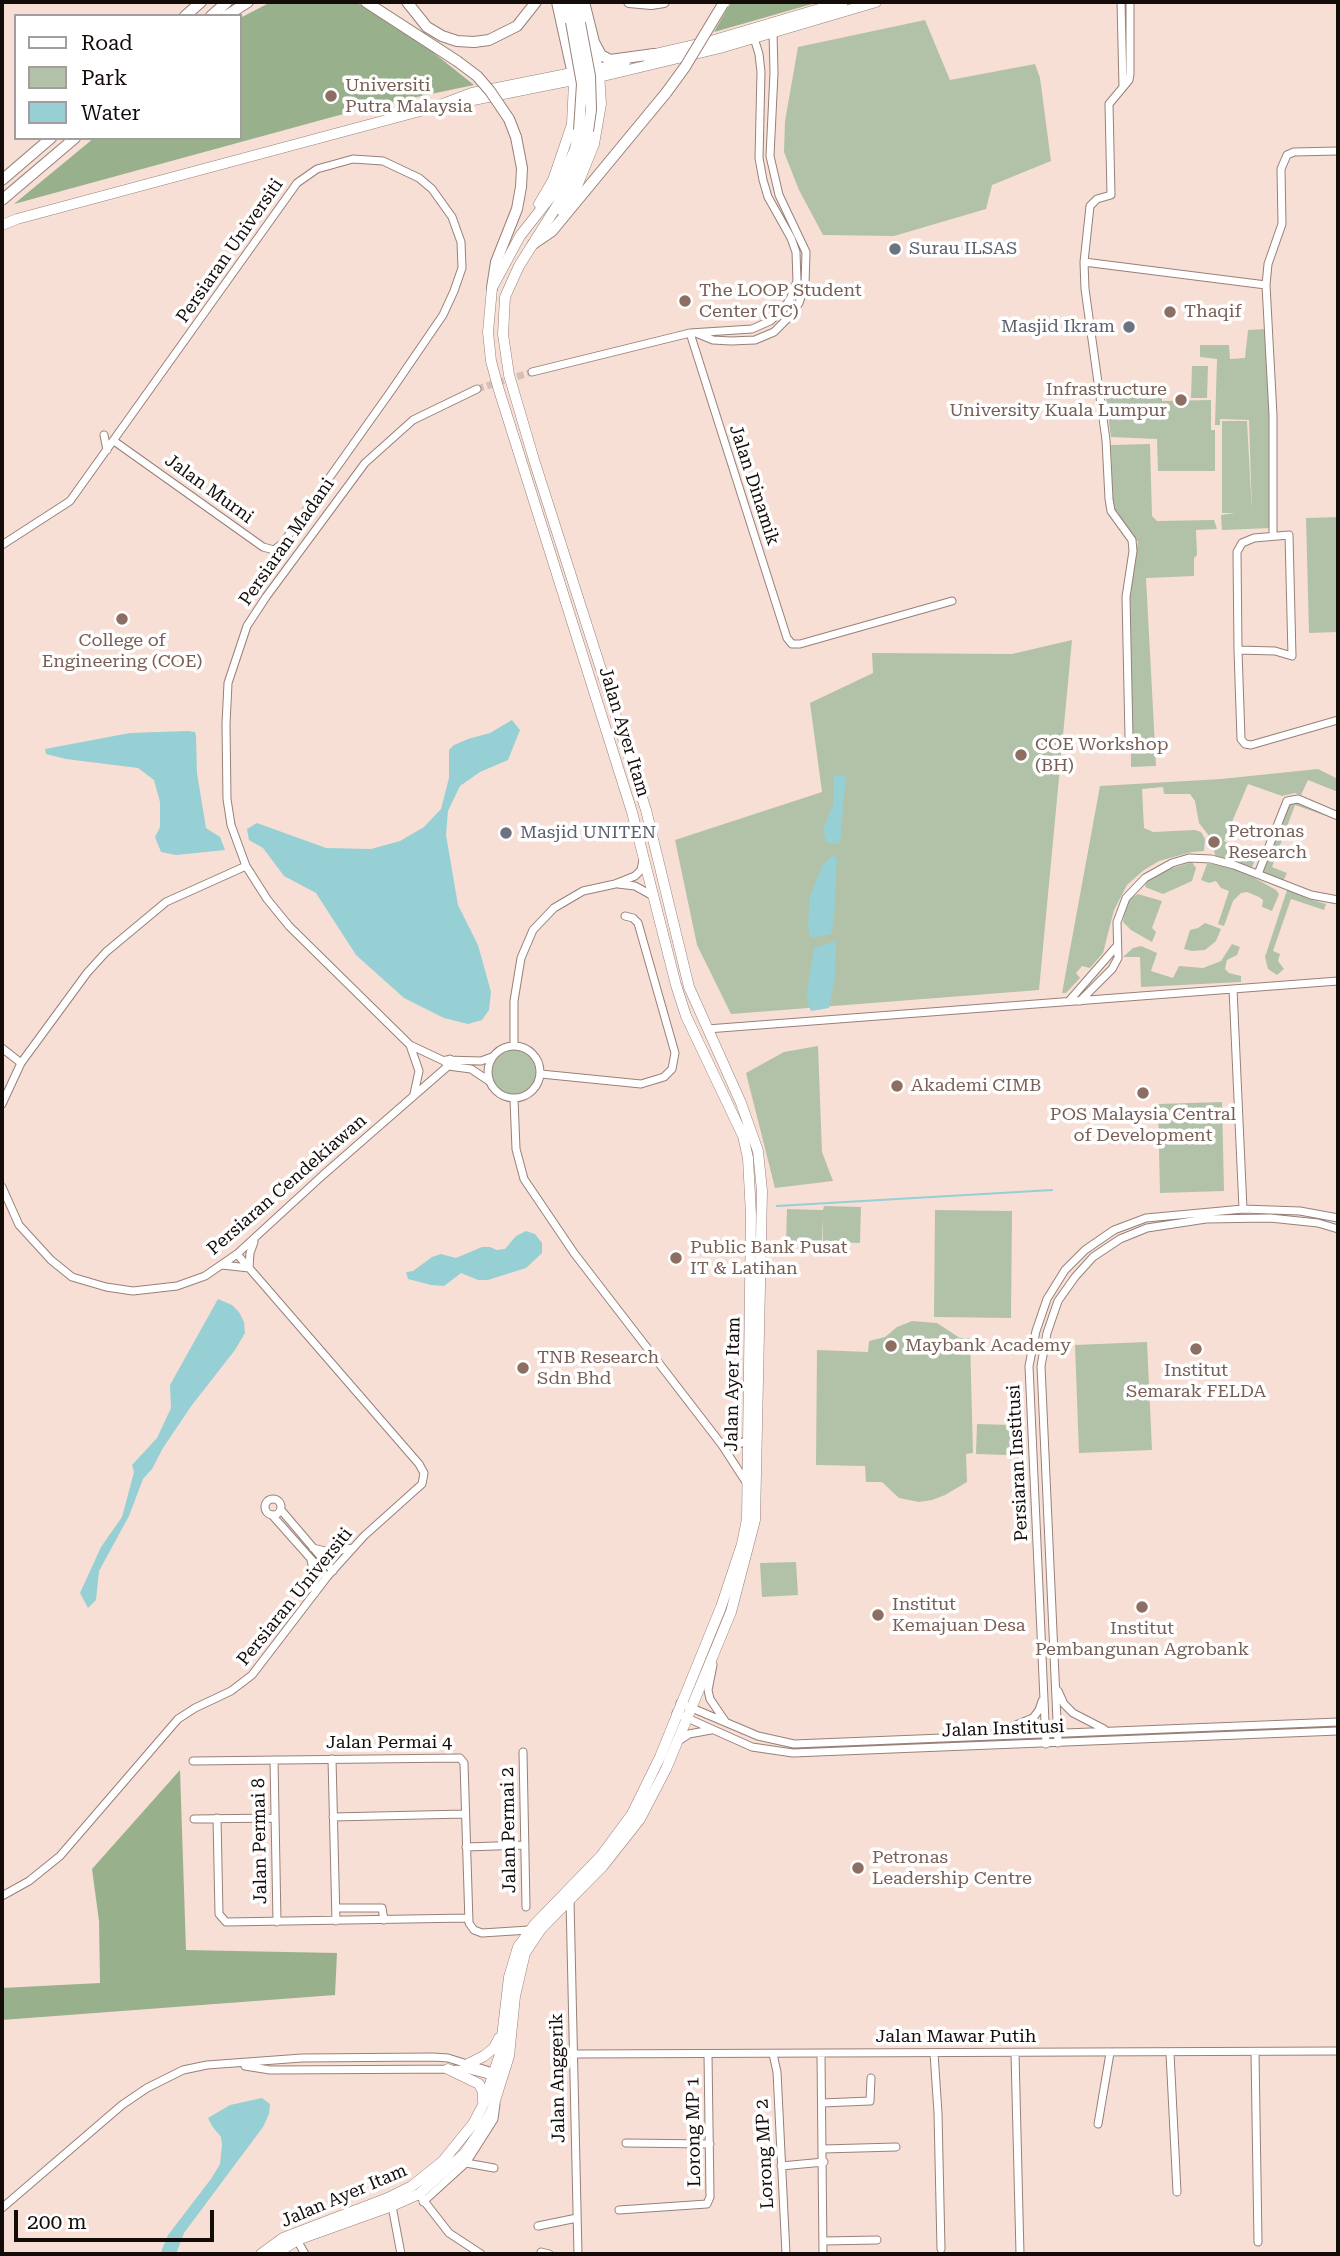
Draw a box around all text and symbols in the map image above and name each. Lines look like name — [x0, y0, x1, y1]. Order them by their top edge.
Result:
legend — [14, 14, 242, 140]
text: Road — [81, 31, 133, 55]
text: Park — [81, 66, 127, 90]
place label: Universiti Putra Malaysia — [345, 75, 472, 118]
marker: Universiti Putra Malaysia — [323, 88, 339, 104]
text: Water — [81, 101, 140, 125]
street label: Persiaran Universiti — [172, 175, 288, 327]
place label: Surau ILSAS — [909, 238, 1017, 260]
marker: Surau ILSAS — [887, 241, 903, 257]
place label: The LOOP Student Center (TC) — [699, 280, 862, 322]
marker: The LOOP Student Center (TC) — [677, 293, 693, 309]
place label: Thaqif — [1184, 301, 1241, 323]
marker: Thaqif — [1162, 304, 1178, 320]
place label: Masjid Ikram — [1001, 316, 1115, 338]
marker: Masjid Ikram — [1121, 319, 1137, 335]
place label: Infrastructure University Kuala Lumpur — [949, 379, 1167, 422]
marker: Infrastructure University Kuala Lumpur — [1173, 392, 1189, 408]
street label: Jalan Dinamik — [724, 422, 784, 548]
street label: Jalan Murni — [161, 450, 257, 528]
street label: Persiaran Madani — [235, 474, 339, 610]
marker: College of Engineering (COE) — [114, 611, 130, 627]
place label: College of Engineering (COE) — [42, 630, 202, 672]
street label: Jalan Ayer Itam — [594, 664, 654, 800]
place label: COE Workshop (BH) — [1035, 734, 1168, 776]
marker: COE Workshop (BH) — [1013, 747, 1029, 763]
place label: Petronas Research — [1228, 821, 1307, 864]
place label: Masjid UNITEN — [520, 822, 656, 844]
marker: Masjid UNITEN — [498, 825, 514, 841]
marker: Petronas Research — [1206, 834, 1222, 850]
place label: Akademi CIMB — [911, 1075, 1041, 1097]
marker: Akademi CIMB — [889, 1078, 905, 1094]
marker: POS Malaysia Central of Development — [1135, 1085, 1151, 1101]
place label: POS Malaysia Central of Development — [1050, 1104, 1236, 1146]
street label: Persiaran Cendekiawan — [203, 1110, 371, 1260]
place label: Public Bank Pusat IT & Latihan — [690, 1237, 847, 1280]
marker: Public Bank Pusat IT & Latihan — [668, 1250, 684, 1266]
street label: Jalan Ayer Itam — [721, 1316, 745, 1452]
place label: Maybank Academy — [905, 1335, 1071, 1357]
marker: Maybank Academy — [883, 1338, 899, 1354]
marker: Institut Semarak FELDA — [1188, 1341, 1204, 1357]
place label: TNB Research Sdn Bhd — [537, 1347, 659, 1390]
marker: TNB Research Sdn Bhd — [515, 1360, 531, 1376]
place label: Institut Semarak FELDA — [1126, 1360, 1266, 1402]
street label: Persiaran Institusi — [1003, 1384, 1033, 1542]
street label: Persiaran Universiti — [233, 1524, 357, 1670]
place label: Institut Kemajuan Desa — [892, 1594, 1025, 1636]
marker: Institut Pembangunan Agrobank — [1134, 1599, 1150, 1615]
marker: Institut Kemajuan Desa — [870, 1607, 886, 1623]
place label: Institut Pembangunan Agrobank — [1035, 1618, 1249, 1660]
street label: Jalan Institusi — [941, 1716, 1065, 1742]
street label: Jalan Permai 4 — [326, 1732, 452, 1754]
street label: Jalan Permai 2 — [497, 1767, 521, 1893]
street label: Jalan Permai 8 — [248, 1778, 272, 1904]
place label: Petronas Leadership Centre — [872, 1847, 1032, 1890]
marker: Petronas Leadership Centre — [850, 1860, 866, 1876]
street label: Jalan Anggerik — [546, 2013, 570, 2143]
street label: Jalan Mawar Putih — [876, 2026, 1036, 2048]
street label: Lorong MP 1 — [682, 2077, 706, 2187]
street label: Lorong MP 2 — [751, 2098, 779, 2210]
street label: Jalan Ayer Itam — [278, 2160, 410, 2232]
scale bar — [18, 2196, 217, 2240]
text: 200 m — [27, 2210, 87, 2234]

